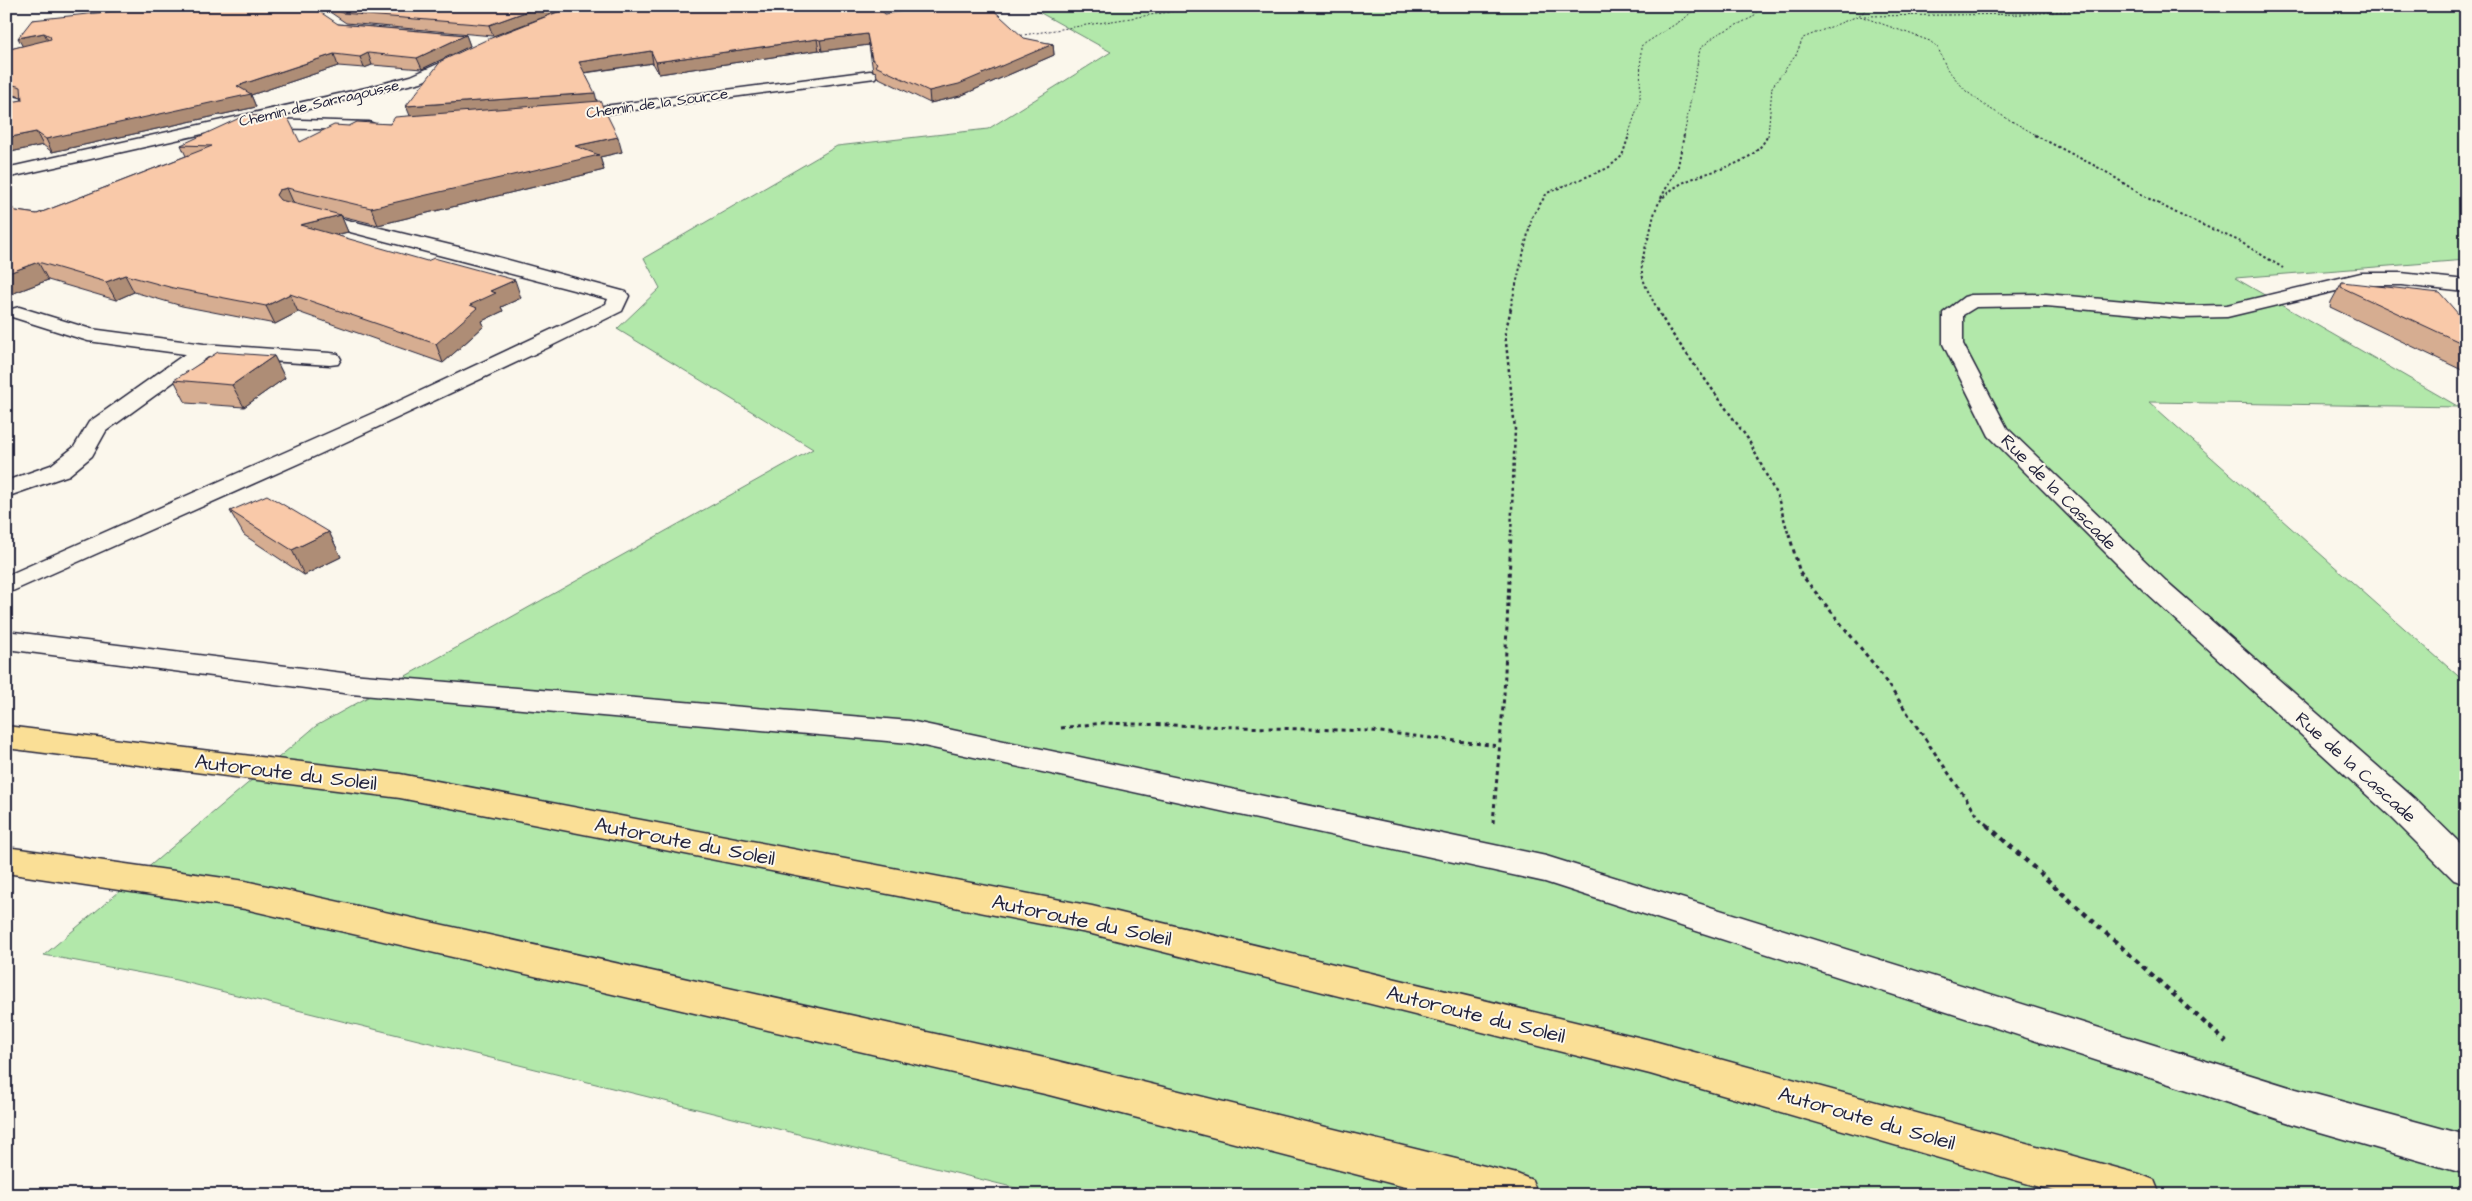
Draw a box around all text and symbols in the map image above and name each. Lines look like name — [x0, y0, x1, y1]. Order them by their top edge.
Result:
street label: Chemin de Sarragousse — [237, 75, 402, 133]
street label: Chemin de la Source — [585, 83, 729, 124]
street label: Rue de la Cascade — [1995, 429, 2122, 556]
street label: Rue de la Cascade — [2290, 706, 2422, 829]
street label: Autoroute du Soleil — [193, 747, 379, 798]
street label: Autoroute du Soleil — [592, 810, 778, 873]
street label: Autoroute du Soleil — [989, 887, 1174, 954]
street label: Autoroute du Soleil — [1384, 978, 1568, 1051]
street label: Autoroute du Soleil — [1775, 1079, 1959, 1158]

